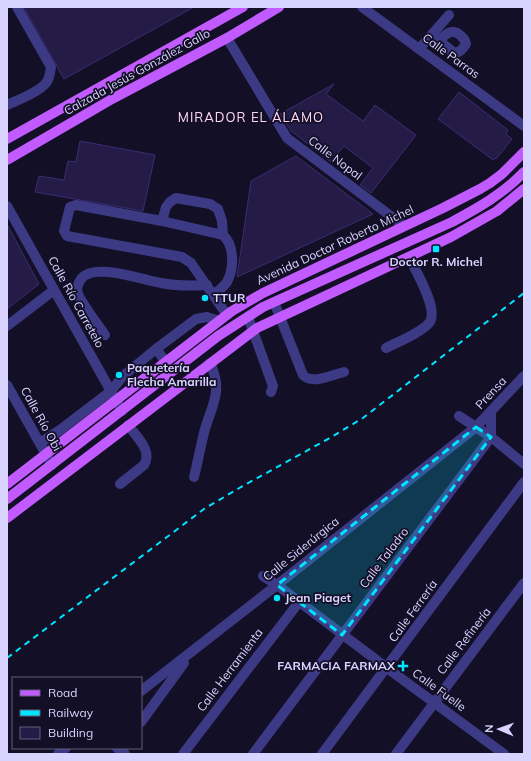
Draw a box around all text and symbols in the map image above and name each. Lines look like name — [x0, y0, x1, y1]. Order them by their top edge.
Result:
street label: Calzada Jesús González Gallo — [61, 25, 213, 118]
street label: Calle Parras — [420, 30, 483, 81]
district label: MIRADOR EL ÁLAMO — [178, 109, 324, 125]
street label: Calle Nopal — [305, 132, 365, 183]
street label: Avenida Doctor Roberto Michel — [254, 201, 416, 288]
marker: Doctor R. Michel — [431, 244, 441, 254]
street label: Calle Río Carretelo — [45, 253, 108, 350]
place label: Doctor R. Michel — [389, 254, 483, 269]
place label: TTUR — [213, 290, 246, 305]
marker: TTUR — [200, 293, 210, 303]
place label: Paquetería Flecha Amarilla — [127, 360, 216, 389]
marker: Paquetería Flecha Amarilla — [114, 370, 124, 380]
street label: Prensa — [472, 373, 509, 412]
street label: Calle Río Obi — [18, 384, 65, 454]
street label: Calle Siderúrgica — [260, 513, 342, 584]
street label: Calle Taladro — [356, 524, 411, 591]
street label: Calle Ferrería — [385, 577, 440, 645]
place label: Jean Piaget — [285, 590, 351, 605]
marker: Jean Piaget — [272, 593, 282, 603]
street label: Calle Refinería — [433, 604, 494, 677]
street label: Calle Herramienta — [193, 625, 266, 714]
place label: FARMACIA FARMAX — [277, 658, 396, 673]
marker: FARMACIA FARMAX — [398, 661, 408, 671]
street label: Calle Fuelle — [409, 665, 469, 714]
legend — [12, 677, 142, 749]
text: Road — [48, 685, 77, 700]
text: Railway — [48, 705, 94, 720]
north arrow — [479, 709, 519, 749]
text: N — [482, 724, 496, 733]
text: Building — [48, 725, 93, 740]

